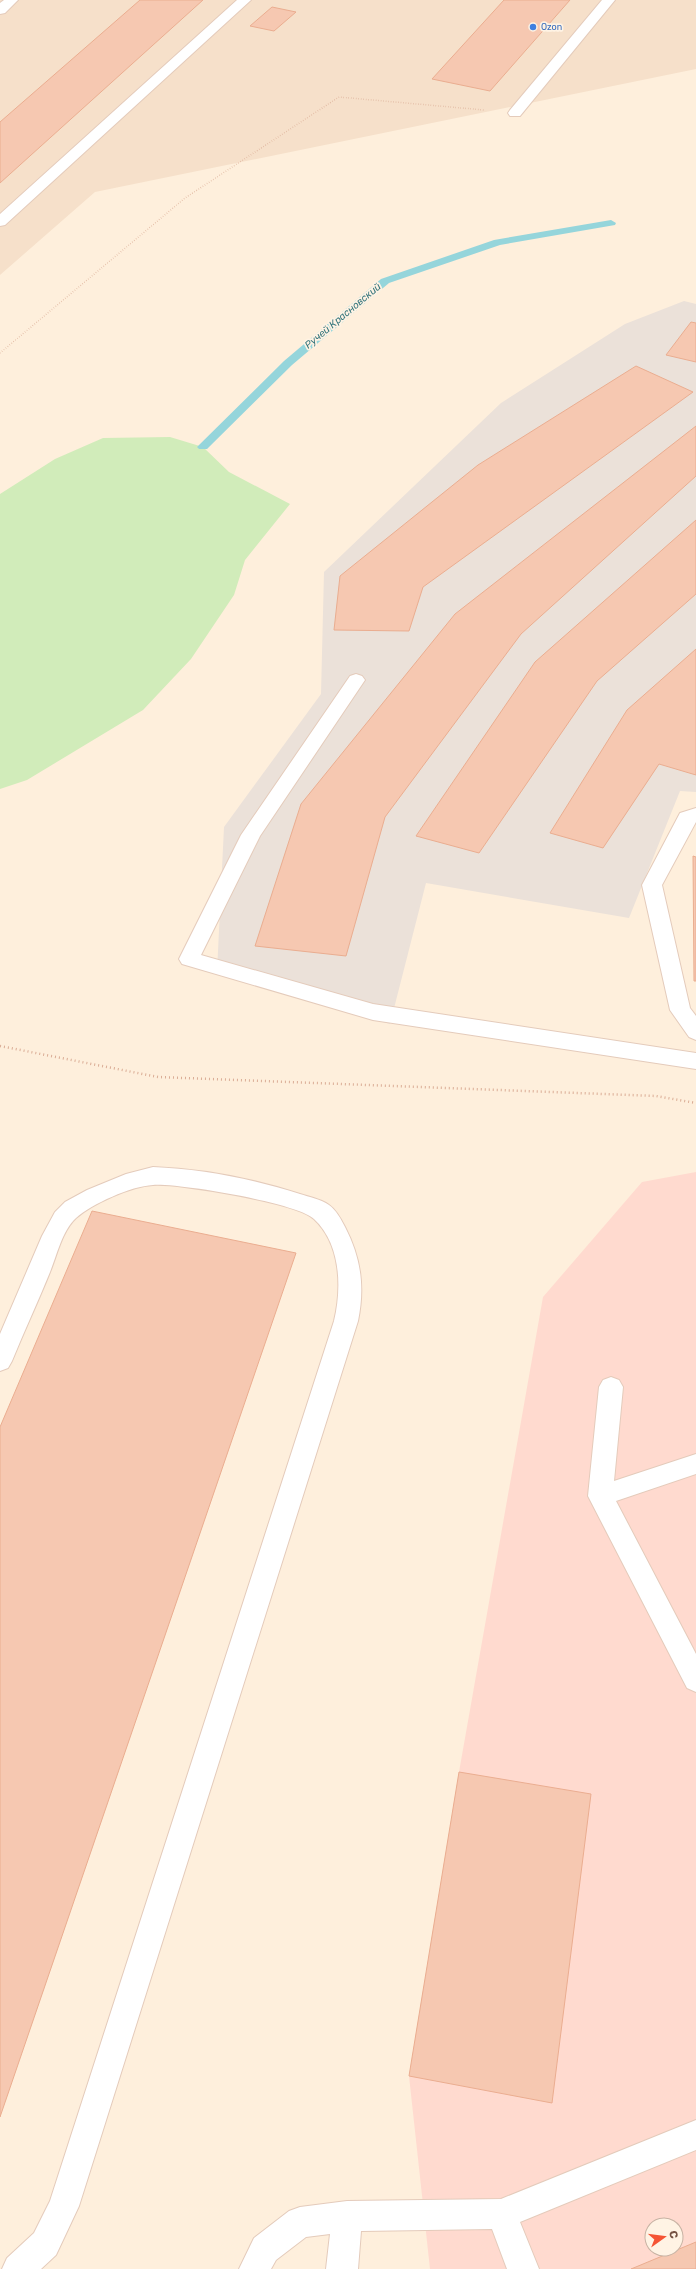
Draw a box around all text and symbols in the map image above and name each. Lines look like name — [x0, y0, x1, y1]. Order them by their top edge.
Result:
marker: Ozon — [528, 22, 538, 32]
place label: Ozon — [541, 22, 562, 32]
water label: Ручей Красновский — [302, 281, 384, 351]
north arrow — [644, 2217, 684, 2257]
text: С — [666, 2229, 681, 2240]

